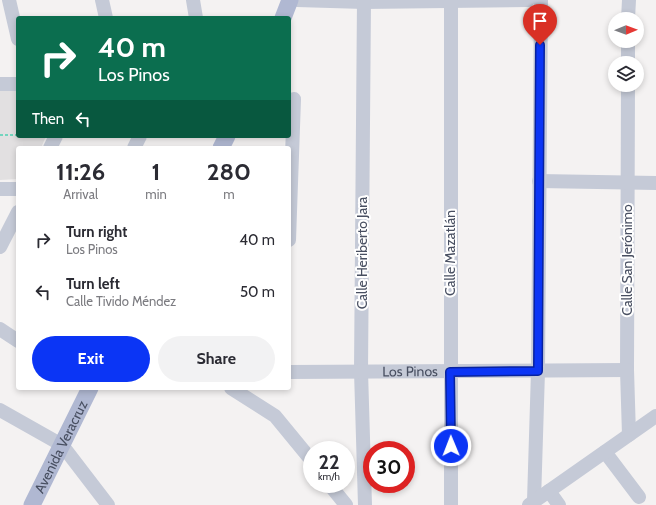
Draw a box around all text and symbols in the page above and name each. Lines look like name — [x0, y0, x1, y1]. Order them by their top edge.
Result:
pin — [523, 4, 557, 45]
icon: arrive — [529, 10, 551, 32]
north arrow — [608, 12, 644, 48]
map controls — [608, 12, 644, 92]
text: 40 m — [98, 30, 166, 64]
icon: right — [32, 32, 84, 84]
button: layers — [608, 56, 644, 92]
text: Los Pinos — [98, 64, 170, 86]
icon: left — [72, 108, 94, 130]
text: Then — [32, 110, 64, 128]
text: 11:26 — [56, 157, 105, 186]
text: 1 — [152, 157, 160, 186]
text: 280 — [207, 157, 251, 186]
text: Arrival — [63, 186, 98, 202]
text: min — [145, 186, 167, 202]
text: m — [223, 186, 235, 202]
street label: Calle Heriberto Jara — [353, 196, 371, 309]
street label: Calle San Jerónimo — [618, 204, 636, 316]
street label: Calle Mazatlán — [441, 210, 459, 296]
text: Turn right — [66, 223, 127, 241]
icon: right — [32, 229, 54, 251]
text: 40 m — [239, 231, 275, 249]
text: Los Pinos — [66, 241, 118, 257]
text: Turn left — [66, 275, 120, 293]
icon: left — [32, 281, 54, 303]
text: 50 m — [240, 283, 275, 301]
text: Calle Tivido Méndez — [66, 293, 176, 309]
button: Exit — [32, 336, 150, 382]
button: Share — [158, 336, 275, 382]
street label: Los Pinos — [382, 362, 438, 380]
street label: Avenida Veracruz — [30, 397, 92, 496]
position arrow — [430, 425, 472, 467]
speed limit sign: 30 — [363, 441, 415, 493]
text: 22 — [318, 450, 340, 474]
text: km/h — [318, 470, 340, 483]

